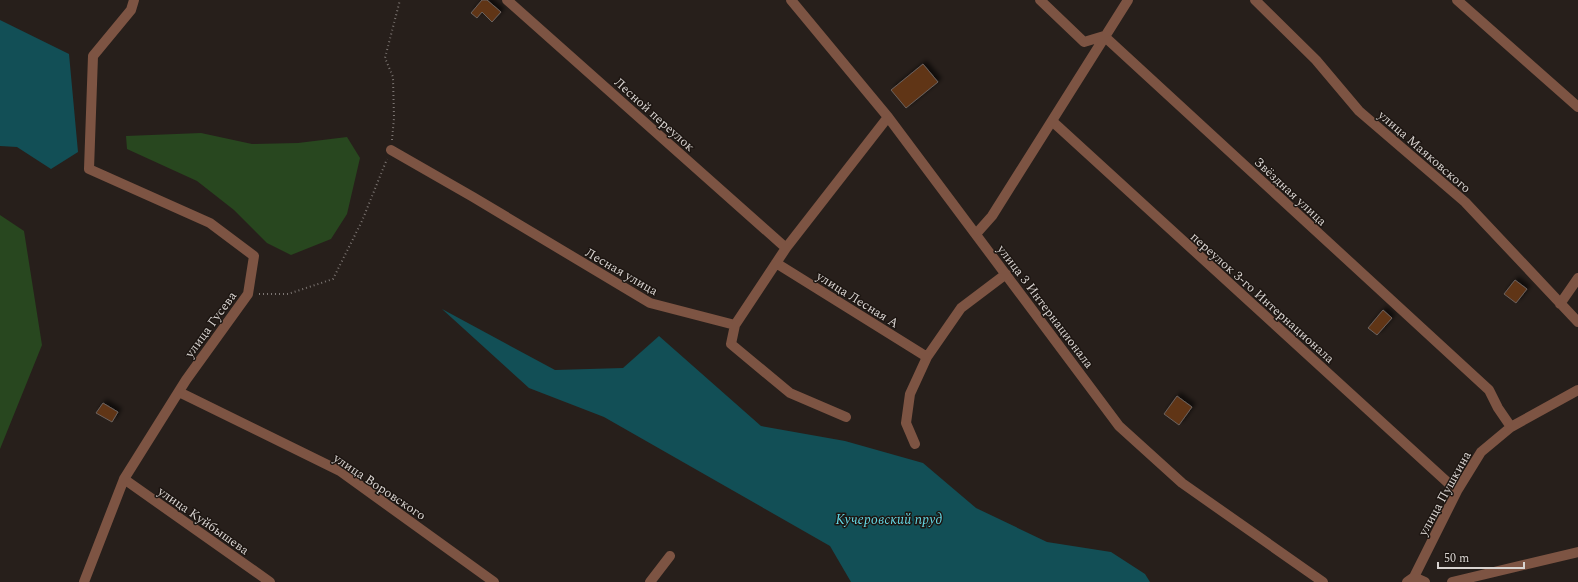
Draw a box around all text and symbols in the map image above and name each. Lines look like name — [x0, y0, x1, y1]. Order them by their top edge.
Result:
street label: Лесной переулок — [609, 73, 699, 157]
street label: улица Маяковского — [1373, 105, 1475, 198]
street label: Звёздная улица — [1249, 153, 1332, 231]
street label: переулок 3-го Интернационала — [1186, 227, 1339, 369]
street label: улица 3 Интернационала — [991, 240, 1099, 373]
street label: Лесная улица — [581, 243, 662, 301]
street label: улица Лесная А — [811, 266, 903, 333]
street label: улица Гусева — [179, 287, 242, 363]
street label: улица Пушкина — [1413, 447, 1477, 540]
street label: улица Воровского — [328, 448, 430, 525]
street label: улица Куйбышева — [153, 481, 254, 560]
water label: Кучеровский пруд — [836, 509, 943, 530]
scale bar — [1438, 544, 1524, 570]
text: 50 m — [1444, 549, 1469, 568]

